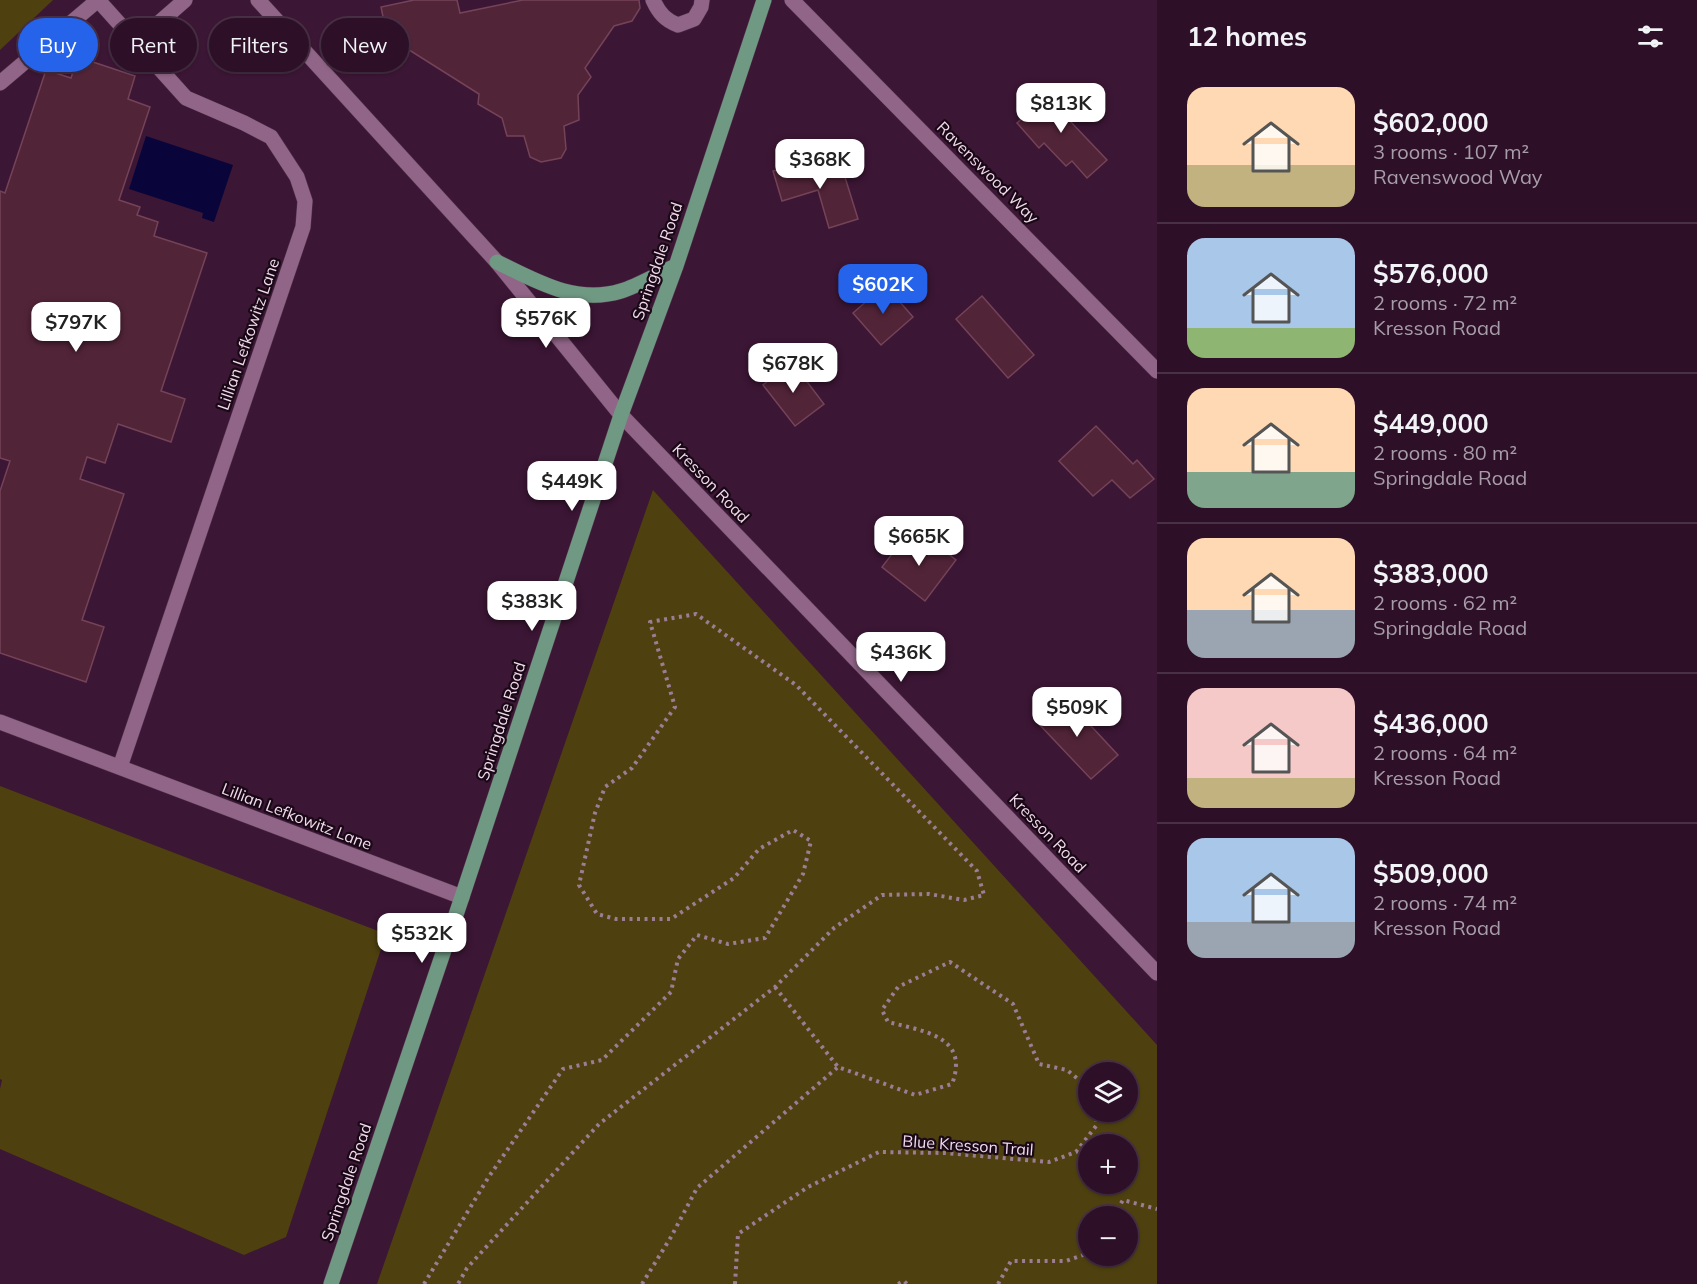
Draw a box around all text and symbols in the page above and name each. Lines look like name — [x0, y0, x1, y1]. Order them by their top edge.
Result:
chip: Buy — [18, 18, 98, 72]
chip: Rent — [110, 18, 197, 72]
chip: Filters — [209, 18, 309, 72]
chip: New — [321, 18, 409, 72]
text: 12 homes — [1187, 20, 1307, 53]
icon: filters — [1634, 20, 1667, 53]
pin: $813K — [1019, 83, 1103, 134]
text: $813K — [1030, 90, 1092, 115]
text: $602,000 — [1373, 106, 1489, 139]
icon: home — [1235, 111, 1307, 183]
street label: Ravenswood Way — [933, 117, 1043, 227]
pin: $368K — [778, 139, 862, 190]
text: 3 rooms · 107 m² — [1373, 139, 1529, 164]
text: $368K — [789, 146, 851, 171]
text: Ravenswood Way — [1373, 164, 1542, 189]
street label: Springdale Road — [627, 199, 687, 323]
street label: Lillian Lefkowitz Lane — [213, 256, 283, 412]
text: $576,000 — [1373, 257, 1489, 290]
icon: home — [1235, 262, 1307, 334]
pin: $602K — [841, 264, 925, 315]
text: $602K — [852, 271, 914, 296]
text: 2 rooms · 72 m² — [1373, 290, 1517, 315]
pin: $576K — [504, 298, 588, 349]
pin: $797K — [34, 302, 118, 353]
text: $576K — [515, 305, 577, 330]
text: $797K — [45, 309, 107, 334]
text: Kresson Road — [1373, 315, 1501, 340]
pin: $678K — [751, 343, 835, 394]
text: $678K — [762, 350, 824, 375]
text: $449,000 — [1373, 407, 1489, 440]
icon: home — [1235, 412, 1307, 484]
street label: Kresson Road — [668, 439, 754, 527]
text: 2 rooms · 80 m² — [1373, 440, 1517, 465]
pin: $449K — [530, 461, 614, 512]
text: Springdale Road — [1373, 465, 1527, 490]
text: $449K — [541, 468, 603, 493]
pin: $665K — [877, 516, 961, 567]
text: $665K — [888, 523, 950, 548]
text: $383,000 — [1373, 557, 1489, 590]
icon: home — [1235, 562, 1307, 634]
pin: $383K — [490, 581, 574, 632]
text: $383K — [501, 588, 563, 613]
text: 2 rooms · 62 m² — [1373, 590, 1517, 615]
text: Springdale Road — [1373, 615, 1527, 640]
pin: $436K — [859, 632, 943, 683]
text: $436K — [870, 639, 932, 664]
street label: Springdale Road — [472, 659, 530, 783]
pin: $509K — [1035, 687, 1119, 738]
text: $509K — [1046, 694, 1108, 719]
text: $436,000 — [1373, 707, 1489, 740]
icon: home — [1235, 712, 1307, 784]
text: 2 rooms · 64 m² — [1373, 740, 1517, 765]
text: Kresson Road — [1373, 765, 1501, 790]
street label: Lillian Lefkowitz Lane — [219, 778, 375, 854]
street label: Kresson Road — [1005, 789, 1091, 877]
text: $509,000 — [1373, 857, 1489, 890]
icon: home — [1235, 862, 1307, 934]
text: 2 rooms · 74 m² — [1373, 890, 1517, 915]
pin: $532K — [380, 913, 464, 964]
text: Kresson Road — [1373, 915, 1501, 940]
text: $532K — [391, 920, 453, 945]
map controls — [1078, 1062, 1138, 1266]
button: layers — [1078, 1062, 1138, 1122]
street label: Springdale Road — [316, 1120, 376, 1244]
street label: Blue Kresson Trail — [902, 1130, 1034, 1160]
button: + — [1078, 1134, 1138, 1194]
button: − — [1078, 1206, 1138, 1266]

